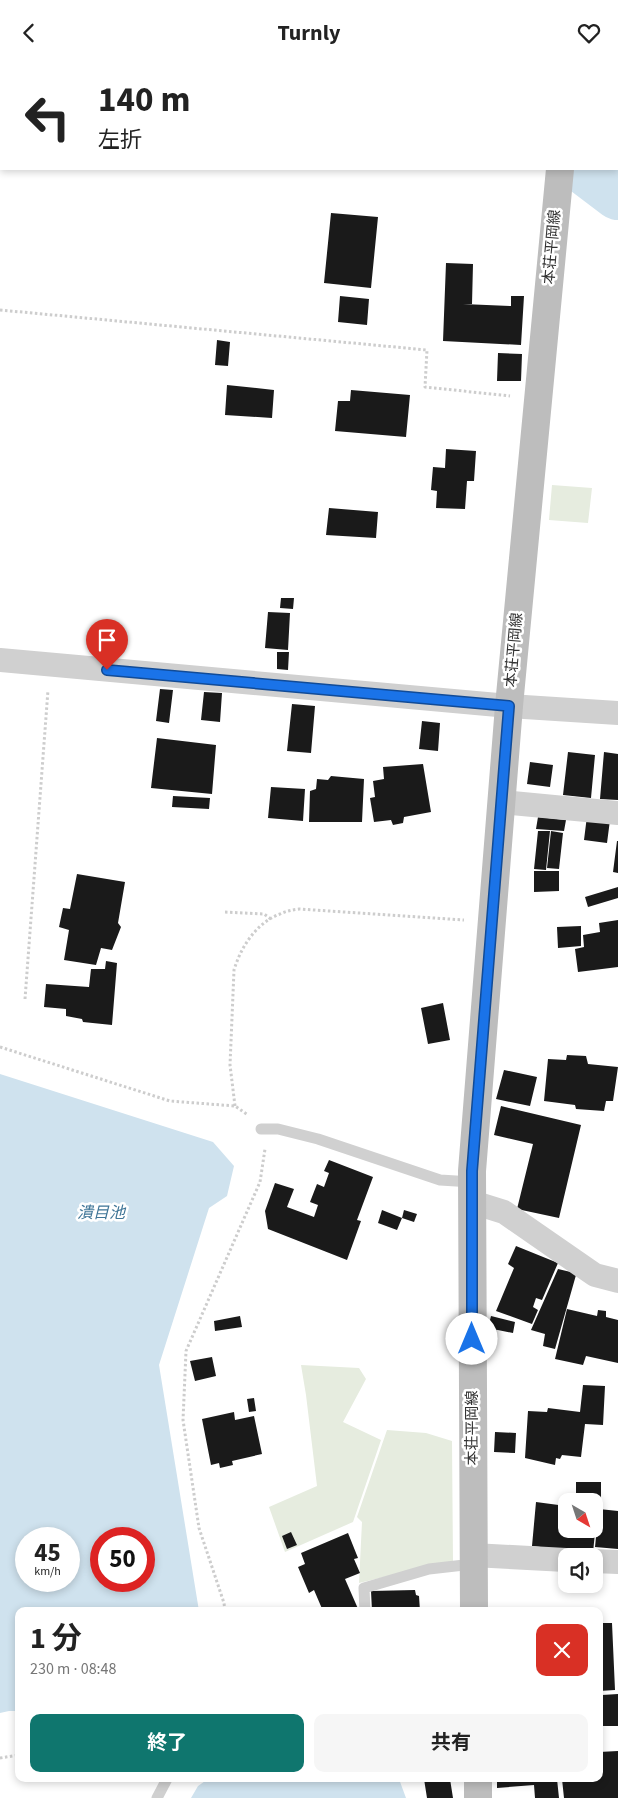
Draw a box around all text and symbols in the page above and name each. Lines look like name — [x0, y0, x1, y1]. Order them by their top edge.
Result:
text: Turnly — [278, 17, 340, 49]
icon: back — [15, 19, 43, 47]
icon: heart — [575, 19, 603, 47]
text: 140 m — [98, 75, 190, 125]
icon: left — [15, 85, 80, 150]
text: 左折 — [98, 124, 142, 156]
street label: 本荘平岡線 — [538, 209, 566, 285]
street label: 本荘平岡線 — [500, 612, 528, 688]
pin — [86, 619, 128, 670]
icon: arrive — [93, 626, 121, 654]
water label: 潰目池 — [77, 1202, 127, 1224]
position arrow — [445, 1312, 497, 1364]
street label: 本荘平岡線 — [462, 1390, 483, 1466]
north arrow — [558, 1493, 602, 1537]
map controls — [558, 1493, 603, 1593]
speed limit sign: 50 — [90, 1527, 155, 1592]
text: 45 — [34, 1535, 61, 1571]
button: sound — [558, 1548, 603, 1593]
text: km/h — [34, 1563, 61, 1580]
text: 1 分 — [30, 1617, 82, 1660]
button: close — [536, 1624, 588, 1676]
text: 230 m · 08:48 — [30, 1658, 117, 1680]
button: 終了 — [30, 1714, 304, 1772]
button: 共有 — [314, 1714, 588, 1772]

